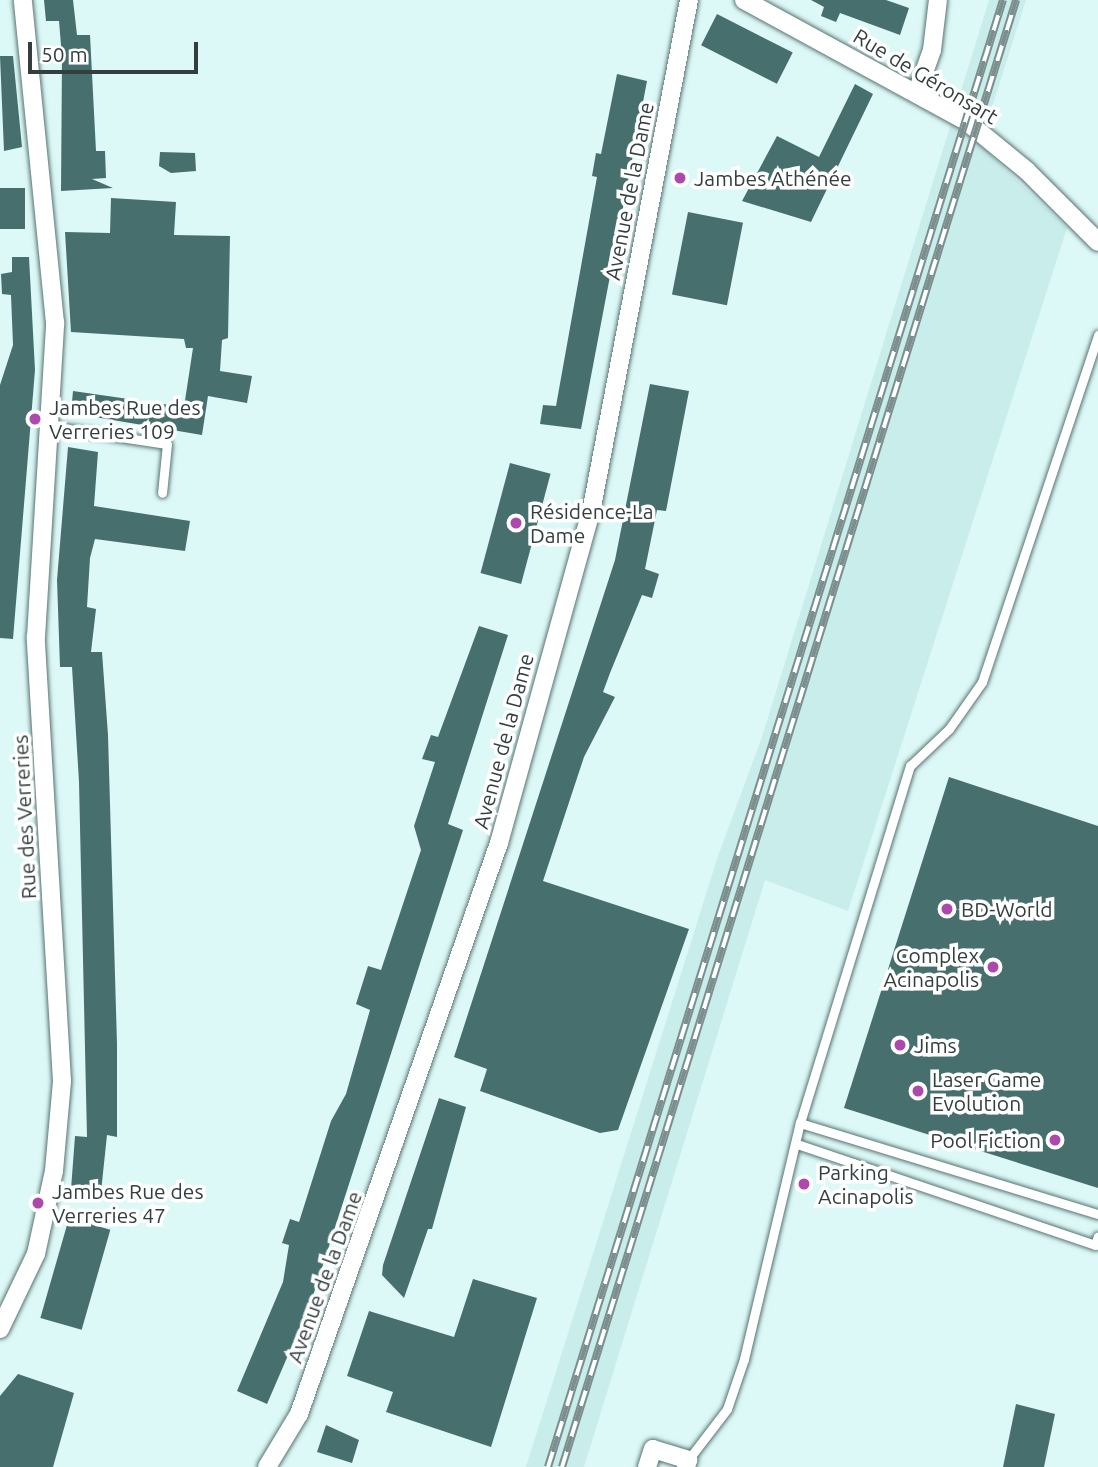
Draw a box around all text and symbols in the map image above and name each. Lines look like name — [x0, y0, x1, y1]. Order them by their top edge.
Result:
street label: Rue de Géronsart — [849, 23, 1003, 129]
scale bar — [32, 28, 201, 72]
text: 50 m — [41, 42, 88, 66]
street label: Avenue de la Dame — [599, 100, 659, 282]
place label: Jambes Athénée — [694, 165, 852, 191]
marker: Jambes Athénée — [672, 170, 688, 186]
place label: Jambes Rue des Verreries 109 — [49, 394, 201, 444]
marker: Jambes Rue des Verreries 109 — [27, 411, 43, 427]
place label: Résidence-La Dame — [530, 498, 654, 548]
marker: Résidence-La Dame — [508, 515, 524, 531]
street label: Avenue de la Dame — [467, 650, 539, 832]
street label: Rue des Verreries — [7, 734, 41, 900]
place label: BD-World — [961, 896, 1052, 922]
marker: BD-World — [939, 901, 955, 917]
place label: Complex Acinapolis — [883, 942, 979, 992]
marker: Complex Acinapolis — [985, 959, 1001, 975]
place label: Jims — [914, 1032, 957, 1058]
marker: Jims — [892, 1037, 908, 1053]
place label: Laser Game Evolution — [932, 1066, 1041, 1116]
marker: Laser Game Evolution — [910, 1083, 926, 1099]
place label: Pool Fiction — [930, 1127, 1041, 1153]
marker: Pool Fiction — [1047, 1132, 1063, 1148]
place label: Parking Acinapolis — [818, 1159, 914, 1209]
marker: Parking Acinapolis — [796, 1176, 812, 1192]
place label: Jambes Rue des Verreries 47 — [52, 1178, 204, 1228]
street label: Avenue de la Dame — [281, 1188, 367, 1366]
marker: Jambes Rue des Verreries 47 — [30, 1195, 46, 1211]

